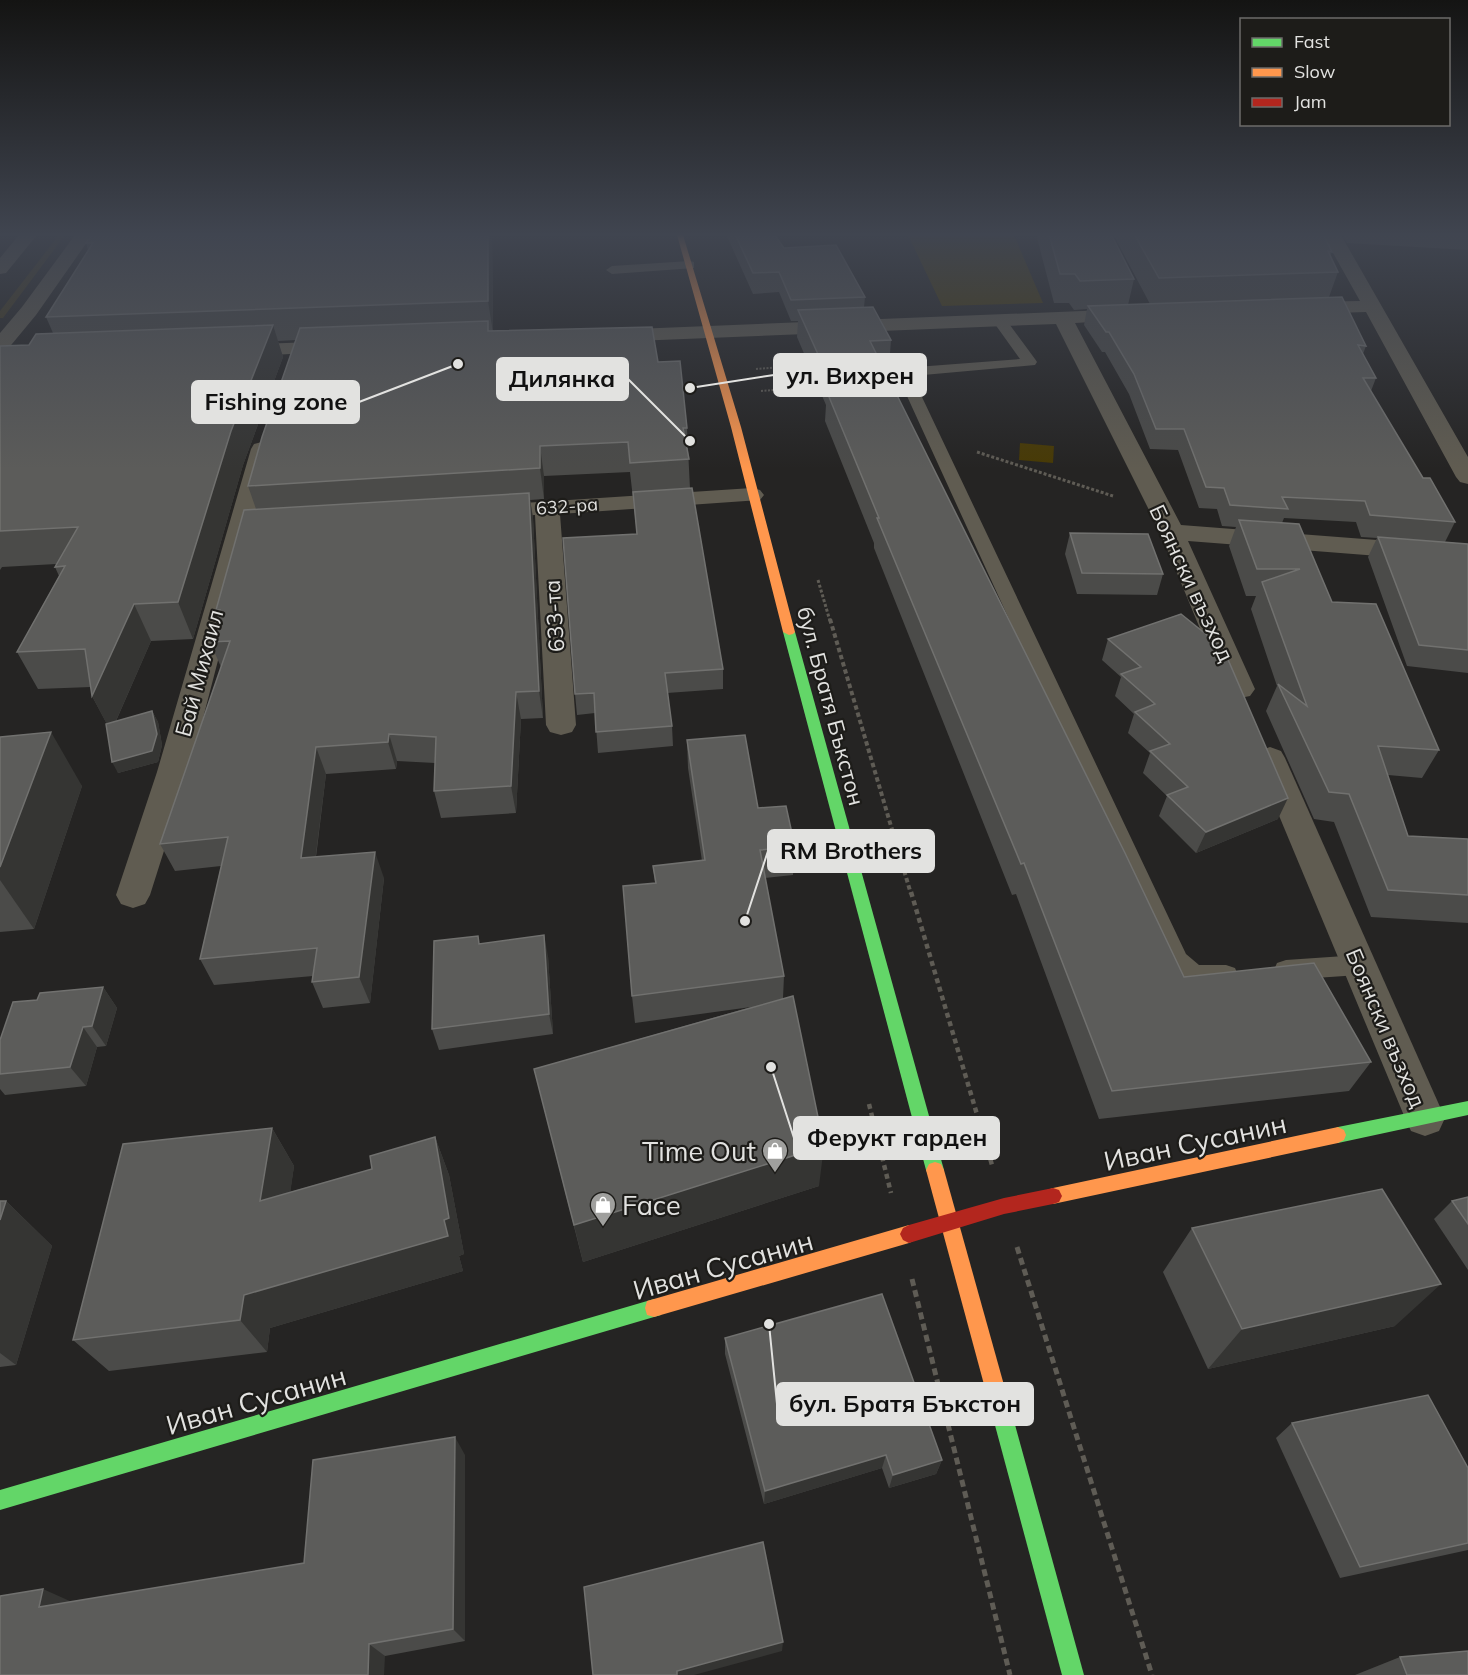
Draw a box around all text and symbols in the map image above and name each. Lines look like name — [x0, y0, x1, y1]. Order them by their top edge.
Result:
legend — [1240, 18, 1450, 126]
text: Fast — [1294, 30, 1330, 53]
text: Slow — [1294, 60, 1336, 83]
text: Jam — [1294, 90, 1327, 113]
callout: ул. Вихрен — [774, 354, 926, 396]
callout: Дилянка — [497, 358, 628, 400]
text: ул. Вихрен — [786, 360, 914, 390]
text: Дилянка — [509, 363, 615, 393]
callout: Fishing zone — [192, 381, 359, 423]
text: Fishing zone — [205, 386, 347, 416]
street label: 632-ра — [535, 492, 599, 520]
street label: Боянски възход — [1143, 500, 1241, 666]
street label: 633-та — [538, 579, 570, 653]
street label: бул. Братя Бъкстон — [791, 603, 871, 809]
street label: Бай Михаил — [169, 606, 229, 740]
callout: RM Brothers — [768, 830, 934, 872]
text: RM Brothers — [780, 835, 922, 865]
street label: Боянски възход — [1340, 944, 1432, 1112]
street label: Иван Сусанин — [1101, 1106, 1289, 1178]
callout: Ферукт гарден — [794, 1117, 999, 1159]
text: Ферукт гарден — [807, 1122, 987, 1152]
place label: Time Out — [642, 1134, 756, 1168]
shop icon: Time Out — [760, 1136, 790, 1174]
place label: Face — [622, 1188, 681, 1222]
shop icon: Face — [588, 1190, 618, 1228]
street label: Иван Сусанин — [629, 1223, 817, 1307]
street label: Иван Сусанин — [162, 1358, 350, 1442]
callout: бул. Братя Бъкстон — [777, 1383, 1033, 1425]
text: бул. Братя Бъкстон — [789, 1388, 1021, 1418]

